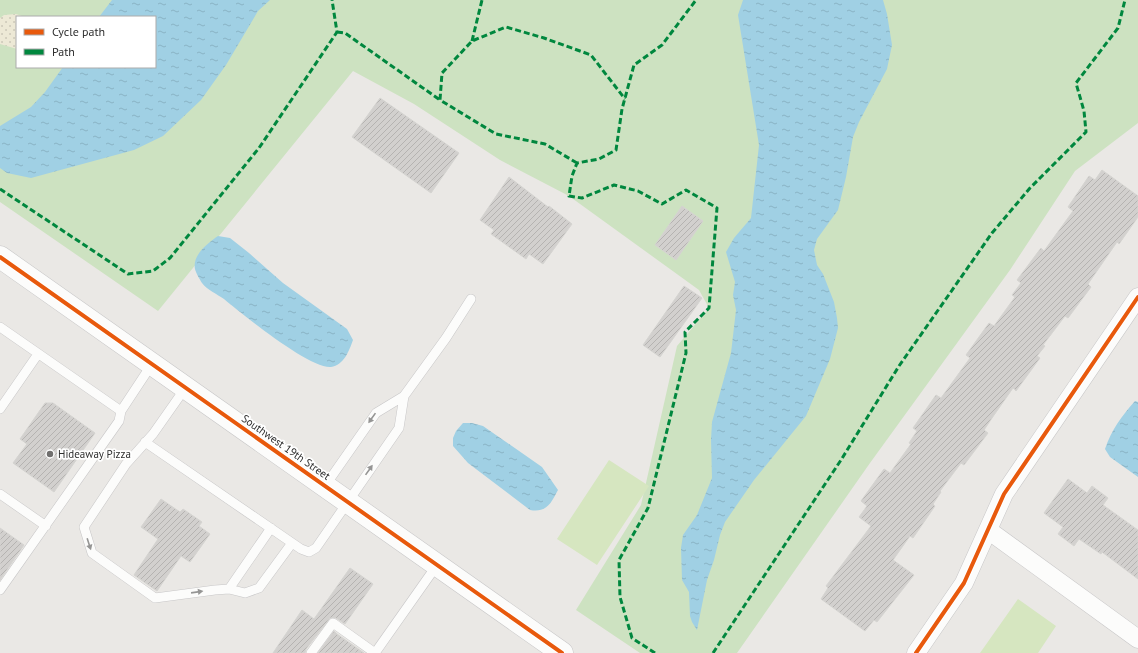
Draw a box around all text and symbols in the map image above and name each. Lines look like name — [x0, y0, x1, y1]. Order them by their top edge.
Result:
legend — [16, 16, 156, 68]
text: Cycle path — [52, 24, 105, 39]
text: Path — [52, 44, 75, 59]
street label: Southwest 19th Street — [239, 411, 333, 483]
one-way arrow — [368, 413, 376, 423]
place label: Hideaway Pizza — [58, 447, 131, 461]
marker: Hideaway Pizza — [45, 449, 55, 459]
one-way arrow — [365, 464, 373, 475]
one-way arrow — [86, 538, 92, 550]
one-way arrow — [191, 589, 204, 595]

